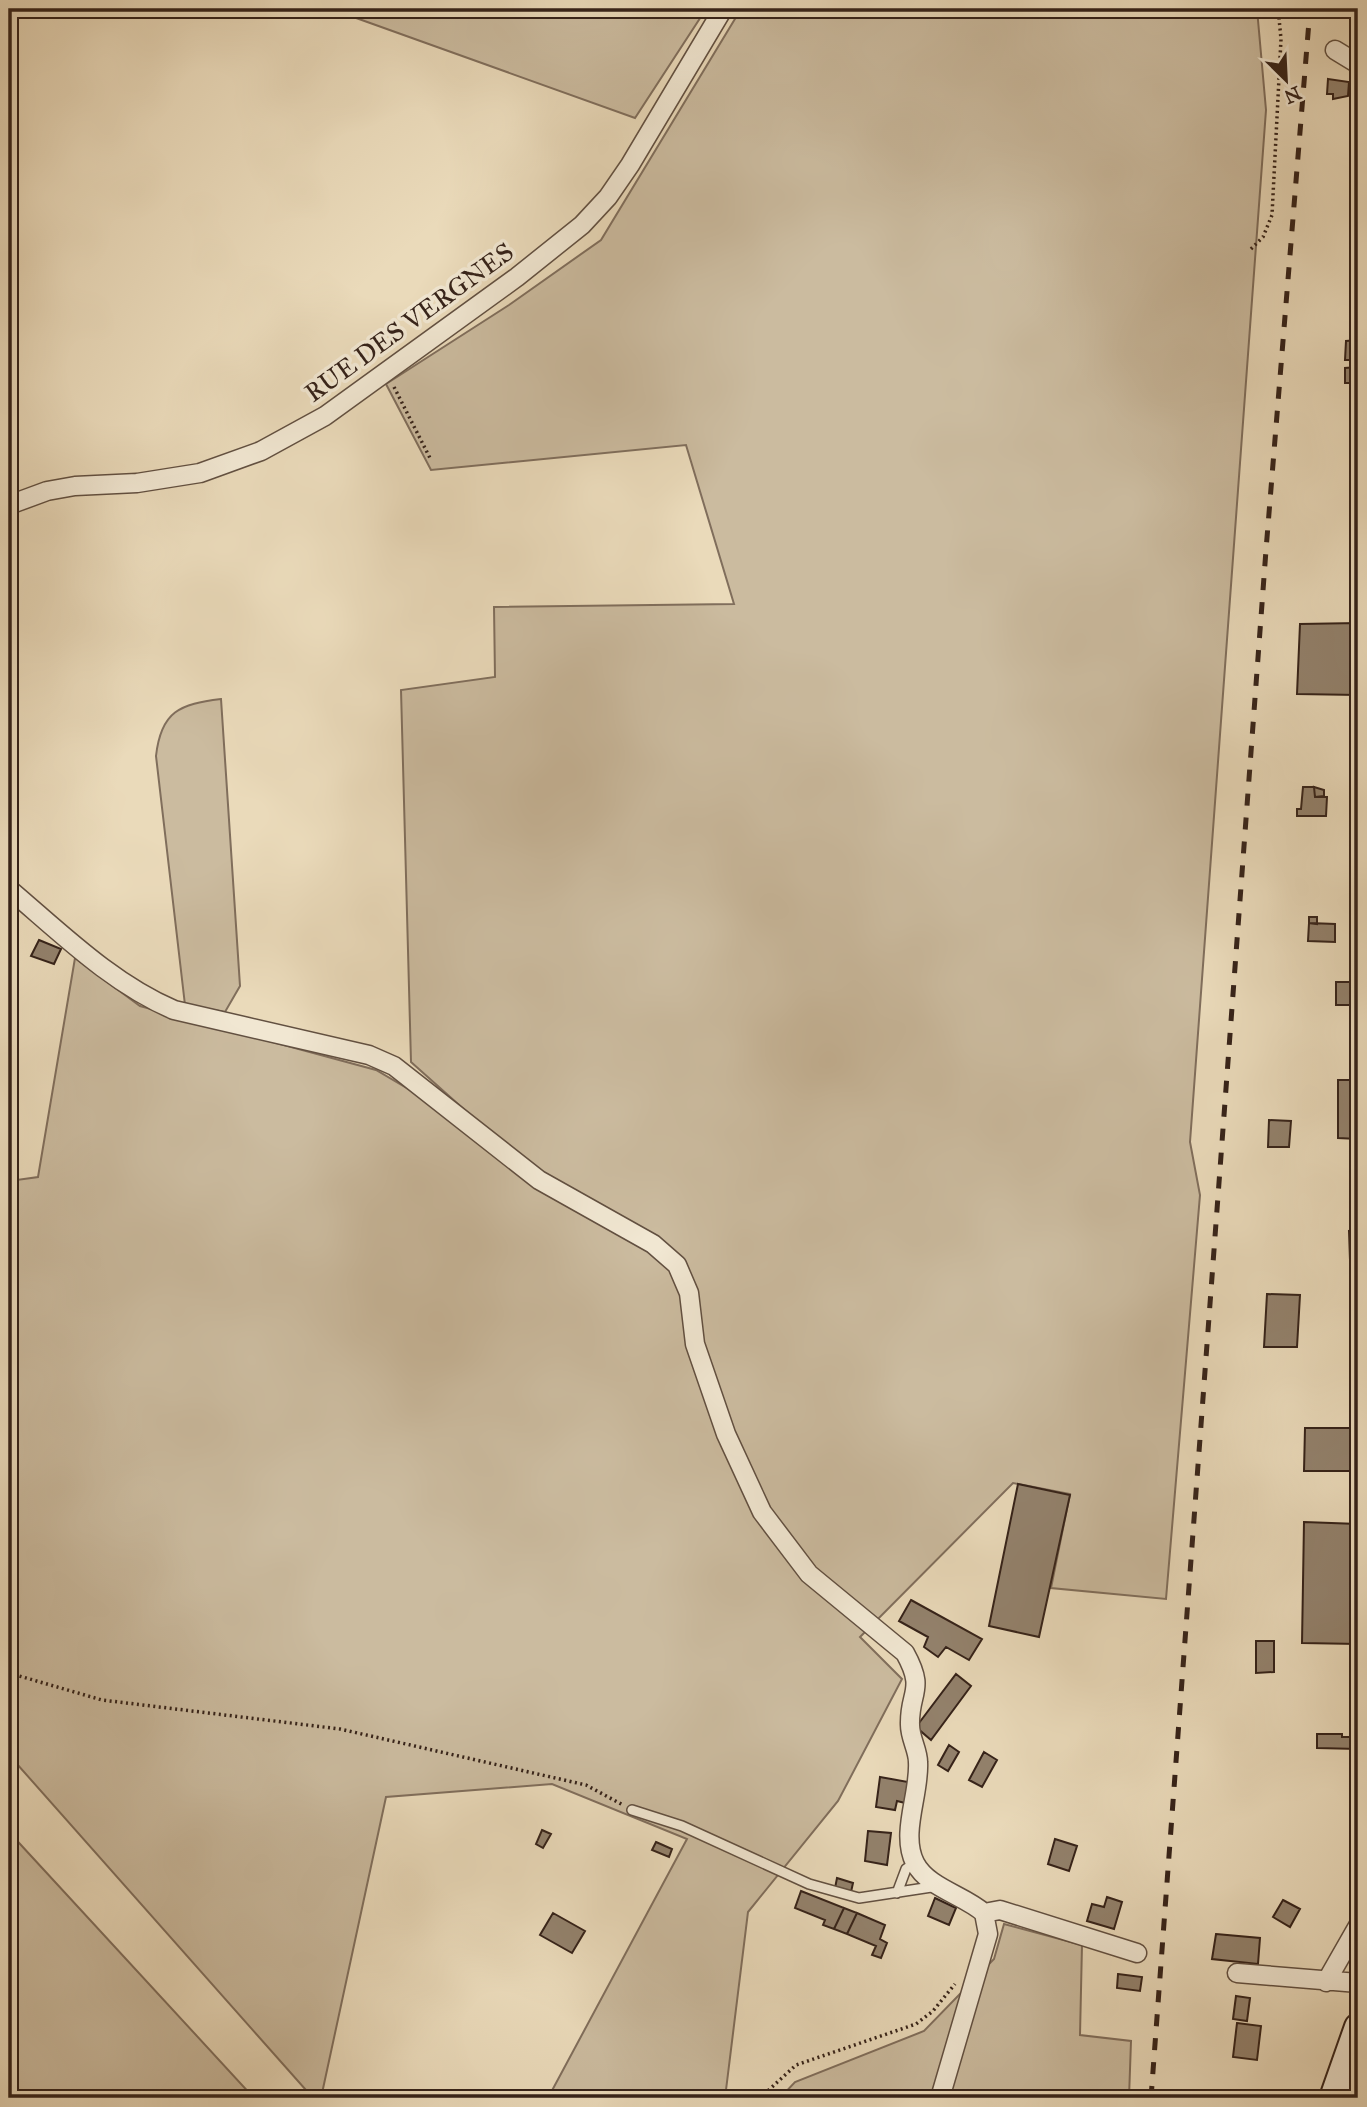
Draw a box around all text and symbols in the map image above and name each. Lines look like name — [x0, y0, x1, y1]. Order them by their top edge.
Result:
north arrow — [1252, 46, 1322, 116]
text: N — [1281, 81, 1305, 109]
street label: RUE DES VERGNES — [298, 235, 520, 409]

